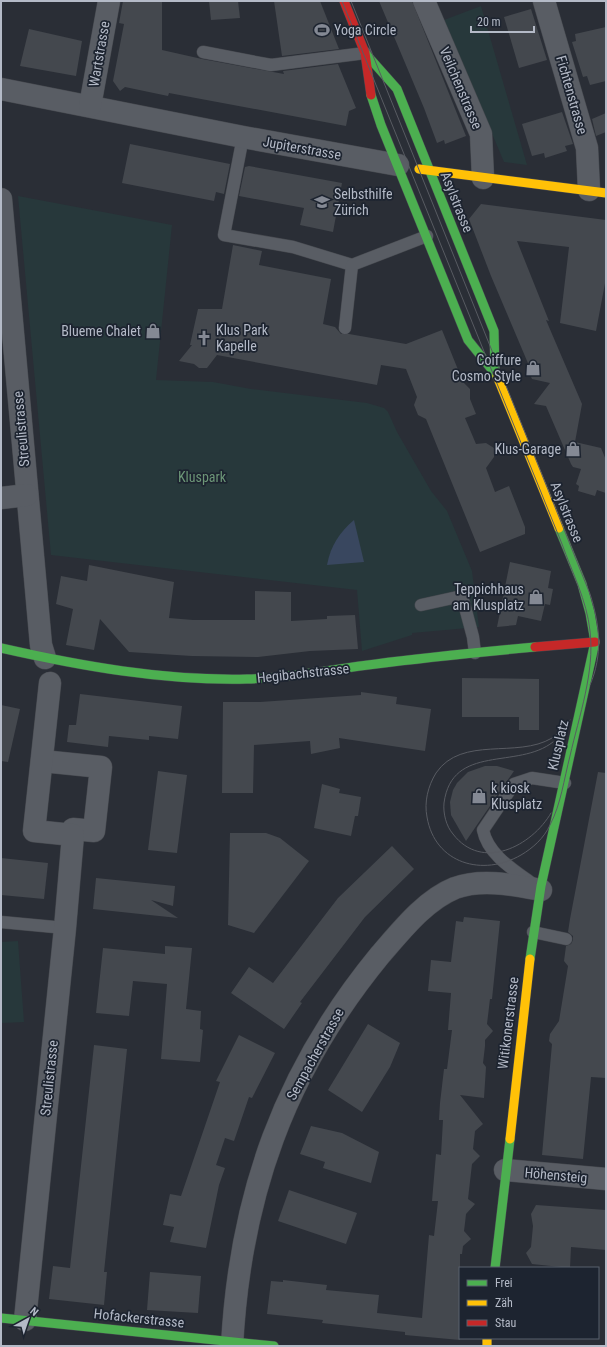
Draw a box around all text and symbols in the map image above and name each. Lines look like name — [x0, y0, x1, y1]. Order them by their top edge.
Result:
scale bar — [471, 8, 534, 34]
text: 20 m — [477, 15, 501, 29]
street label: Wartstrasse — [85, 19, 113, 88]
sports icon: Yoga Circle — [313, 21, 331, 39]
place label: Yoga Circle — [334, 22, 397, 38]
street label: Veilchenstrasse — [437, 45, 486, 132]
street label: Fichtenstrasse — [553, 54, 591, 137]
street label: Jupiterstrasse — [262, 133, 343, 163]
street label: Asylstrasse — [438, 169, 477, 235]
place label: Selbsthilfe Zürich — [334, 186, 393, 218]
school or university icon: Selbsthilfe Zürich — [313, 193, 331, 211]
shop icon: Blueme Chalet — [144, 322, 162, 340]
place label: Klus Park Kapelle — [216, 322, 269, 354]
place label: Blueme Chalet — [61, 323, 141, 339]
church icon: Klus Park Kapelle — [195, 329, 213, 347]
place label: Coiffure Cosmo Style — [452, 352, 521, 384]
shop icon: Coiffure Cosmo Style — [524, 359, 542, 377]
street label: Streulistrasse — [10, 390, 32, 467]
shop icon: Klus-Garage — [564, 440, 582, 458]
place label: Klus-Garage — [494, 441, 561, 457]
park label: Kluspark — [178, 469, 227, 485]
street label: Asylstrasse — [548, 479, 587, 545]
place label: Teppichhaus am Klusplatz — [452, 581, 524, 613]
shop icon: Teppichhaus am Klusplatz — [527, 588, 545, 606]
street label: Hegibachstrasse — [256, 660, 350, 686]
street label: Klusplatz — [544, 718, 572, 772]
place label: k kiosk Klusplatz — [491, 780, 542, 812]
shop icon: k kiosk Klusplatz — [470, 787, 488, 805]
street label: Witikonerstrasse — [494, 976, 522, 1070]
street label: Sempacherstrasse — [283, 1005, 347, 1103]
street label: Streulistrasse — [37, 1039, 61, 1117]
street label: Höhensteig — [524, 1164, 588, 1186]
legend — [459, 1267, 599, 1339]
text: Frei — [495, 1276, 513, 1290]
text: Zäh — [495, 1296, 513, 1310]
north arrow — [8, 1299, 48, 1339]
text: N — [27, 1305, 41, 1319]
street label: Hofackerstrasse — [93, 1305, 185, 1331]
text: Stau — [495, 1316, 517, 1330]

